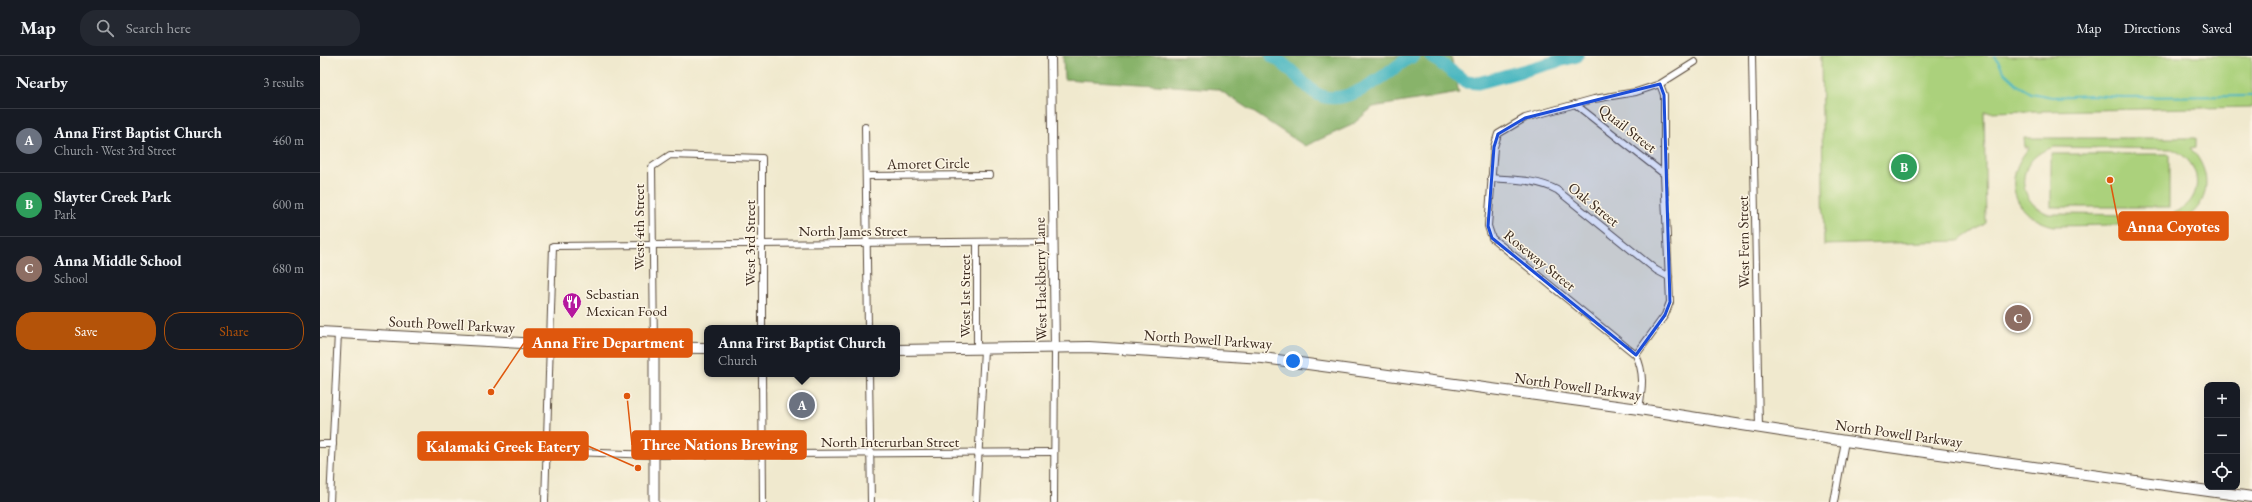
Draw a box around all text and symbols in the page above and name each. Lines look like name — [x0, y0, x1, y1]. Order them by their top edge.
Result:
search box — [80, 10, 360, 46]
text: Map — [20, 15, 56, 40]
icon: search — [94, 17, 116, 39]
text: Search here — [126, 18, 191, 37]
text: Map — [2076, 19, 2102, 37]
text: Directions — [2124, 19, 2180, 37]
text: Saved — [2202, 19, 2232, 37]
text: Nearby — [16, 71, 68, 93]
text: 3 results — [263, 74, 304, 91]
street label: Quail Street — [1595, 99, 1661, 157]
text: Anna First Baptist Church — [54, 123, 222, 142]
text: A — [24, 132, 34, 149]
text: 460 m — [273, 132, 304, 149]
text: Church · West 3rd Street — [54, 142, 176, 159]
pin: B — [1891, 152, 1917, 182]
street label: Amoret Circle — [885, 153, 970, 173]
street label: Oak Street — [1565, 178, 1624, 231]
street label: West 4th Street — [629, 184, 648, 270]
text: Slayter Creek Park — [54, 187, 171, 206]
street label: West Fern Street — [1733, 195, 1753, 288]
text: B — [25, 196, 33, 213]
text: 600 m — [273, 196, 304, 213]
street label: West 3rd Street — [740, 200, 759, 286]
text: Park — [54, 206, 76, 223]
callout: Anna Coyotes — [2119, 212, 2228, 240]
text: Anna Coyotes — [2125, 216, 2220, 237]
street label: West Hackberry Lane — [1029, 217, 1051, 341]
street label: North James Street — [798, 221, 908, 240]
street label: Roseway Street — [1500, 225, 1580, 295]
text: Anna Middle School — [54, 251, 181, 270]
street label: West 1st Street — [955, 254, 974, 338]
text: C — [24, 260, 34, 277]
text: 680 m — [273, 260, 304, 277]
text: School — [54, 270, 88, 287]
place label: Sebastian Mexican Food — [586, 284, 668, 320]
restaurant icon: Sebastian Mexican Food — [561, 291, 583, 319]
pin: C — [2005, 303, 2031, 333]
street label: South Powell Parkway — [388, 311, 516, 337]
button: Save — [16, 312, 156, 350]
button: Share — [164, 312, 304, 350]
popup — [704, 325, 900, 377]
street label: North Powell Parkway — [1143, 325, 1273, 353]
callout: Anna Fire Department — [524, 329, 692, 357]
text: Anna Fire Department — [531, 332, 684, 353]
text: Anna First Baptist Church — [718, 333, 886, 352]
your location — [1283, 351, 1303, 371]
text: Church — [718, 352, 757, 369]
street label: North Powell Parkway — [1513, 368, 1643, 404]
map controls — [2204, 382, 2240, 490]
button: + — [2204, 382, 2240, 418]
pin: A — [789, 390, 815, 420]
street label: North Powell Parkway — [1834, 415, 1964, 451]
button: − — [2204, 418, 2240, 454]
callout: Three Nations Brewing — [632, 431, 806, 459]
callout: Kalamaki Greek Eatery — [418, 432, 588, 460]
street label: North Interurban Street — [821, 432, 960, 451]
text: Three Nations Brewing — [640, 434, 799, 455]
text: Kalamaki Greek Eatery — [426, 436, 581, 457]
button: locate — [2204, 454, 2240, 490]

